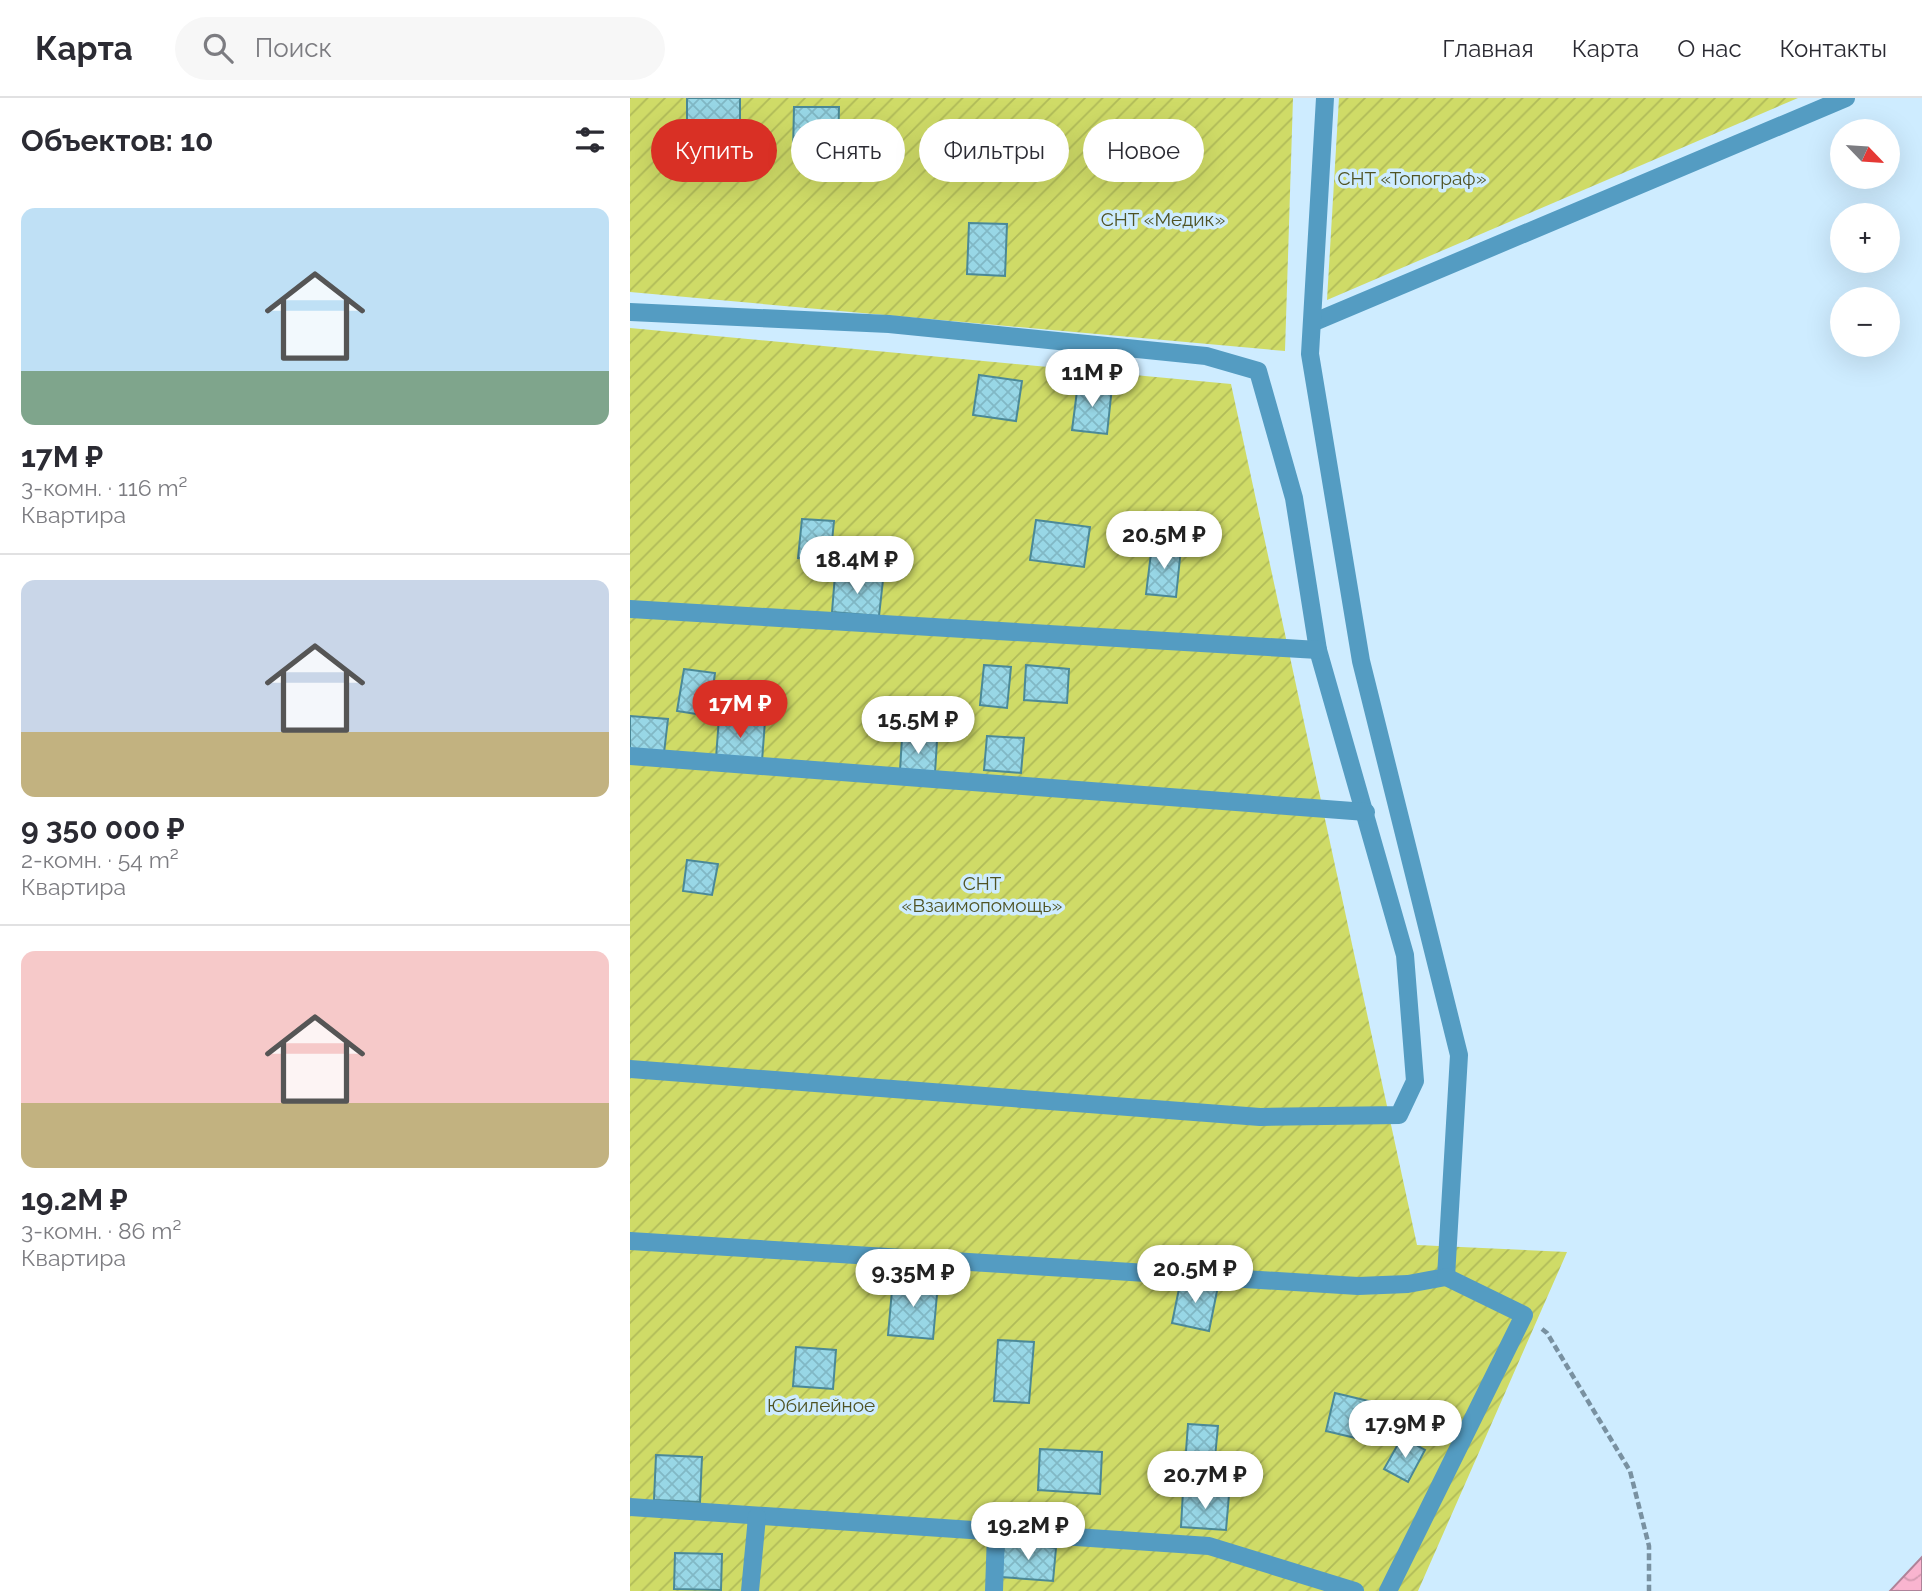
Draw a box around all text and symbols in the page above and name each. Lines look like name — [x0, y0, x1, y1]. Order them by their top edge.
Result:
search box — [175, 17, 665, 80]
text: Карта — [35, 29, 133, 68]
icon: search — [199, 29, 237, 67]
text: Поиск — [255, 33, 332, 63]
text: Главная — [1442, 34, 1534, 63]
text: Карта — [1572, 34, 1639, 63]
text: О нас — [1677, 34, 1742, 63]
text: Контакты — [1780, 34, 1887, 63]
chip: Купить — [651, 119, 777, 182]
chip: Снять — [791, 119, 905, 182]
chip: Фильтры — [919, 119, 1069, 182]
chip: Новое — [1083, 119, 1204, 182]
north arrow — [1830, 119, 1900, 189]
map controls — [1830, 119, 1900, 357]
icon: filters — [571, 121, 609, 159]
text: Объектов: 10 — [21, 123, 213, 158]
park label: СНТ «Топограф» — [1337, 167, 1487, 189]
button: + — [1830, 203, 1900, 273]
park label: СНТ «Медик» — [1101, 208, 1225, 230]
icon: home — [252, 253, 378, 379]
button: − — [1830, 287, 1900, 357]
pin: 11M ₽ — [1043, 350, 1141, 409]
text: 11M ₽ — [1061, 358, 1123, 385]
text: 17M ₽ — [21, 439, 103, 474]
text: 3-комн. · 116 m² — [21, 474, 187, 501]
text: Квартира — [21, 501, 126, 528]
pin: 20.5M ₽ — [1099, 512, 1229, 571]
text: 20.5M ₽ — [1122, 520, 1206, 547]
pin: 18.4M ₽ — [792, 536, 922, 596]
text: 18.4M ₽ — [816, 545, 898, 572]
icon: home — [252, 625, 378, 751]
pin: 17M ₽ — [691, 680, 789, 740]
text: 17M ₽ — [708, 689, 772, 716]
pin: 15.5M ₽ — [853, 696, 983, 756]
text: 15.5M ₽ — [878, 705, 958, 732]
text: 9 350 000 ₽ — [21, 811, 185, 846]
text: 2-комн. · 54 m² — [21, 846, 179, 873]
park label: СНТ «Взаимопомощь» — [902, 872, 1063, 916]
text: Квартира — [21, 873, 126, 900]
icon: home — [252, 996, 378, 1122]
text: 19.2M ₽ — [21, 1182, 128, 1217]
text: 3-комн. · 86 m² — [21, 1217, 181, 1244]
text: Квартира — [21, 1244, 126, 1271]
pin: 20.5M ₽ — [1130, 1246, 1260, 1305]
pin: 9.35M ₽ — [848, 1250, 978, 1309]
text: 20.5M ₽ — [1153, 1254, 1237, 1281]
text: 9.35M ₽ — [871, 1258, 955, 1285]
park label: Юбилейное — [767, 1394, 875, 1416]
pin: 17.9M ₽ — [1340, 1400, 1470, 1460]
text: 17.9M ₽ — [1365, 1409, 1445, 1436]
pin: 20.7M ₽ — [1140, 1452, 1270, 1511]
text: 20.7M ₽ — [1163, 1460, 1247, 1487]
pin: 19.2M ₽ — [963, 1502, 1093, 1562]
text: 19.2M ₽ — [987, 1511, 1069, 1538]

